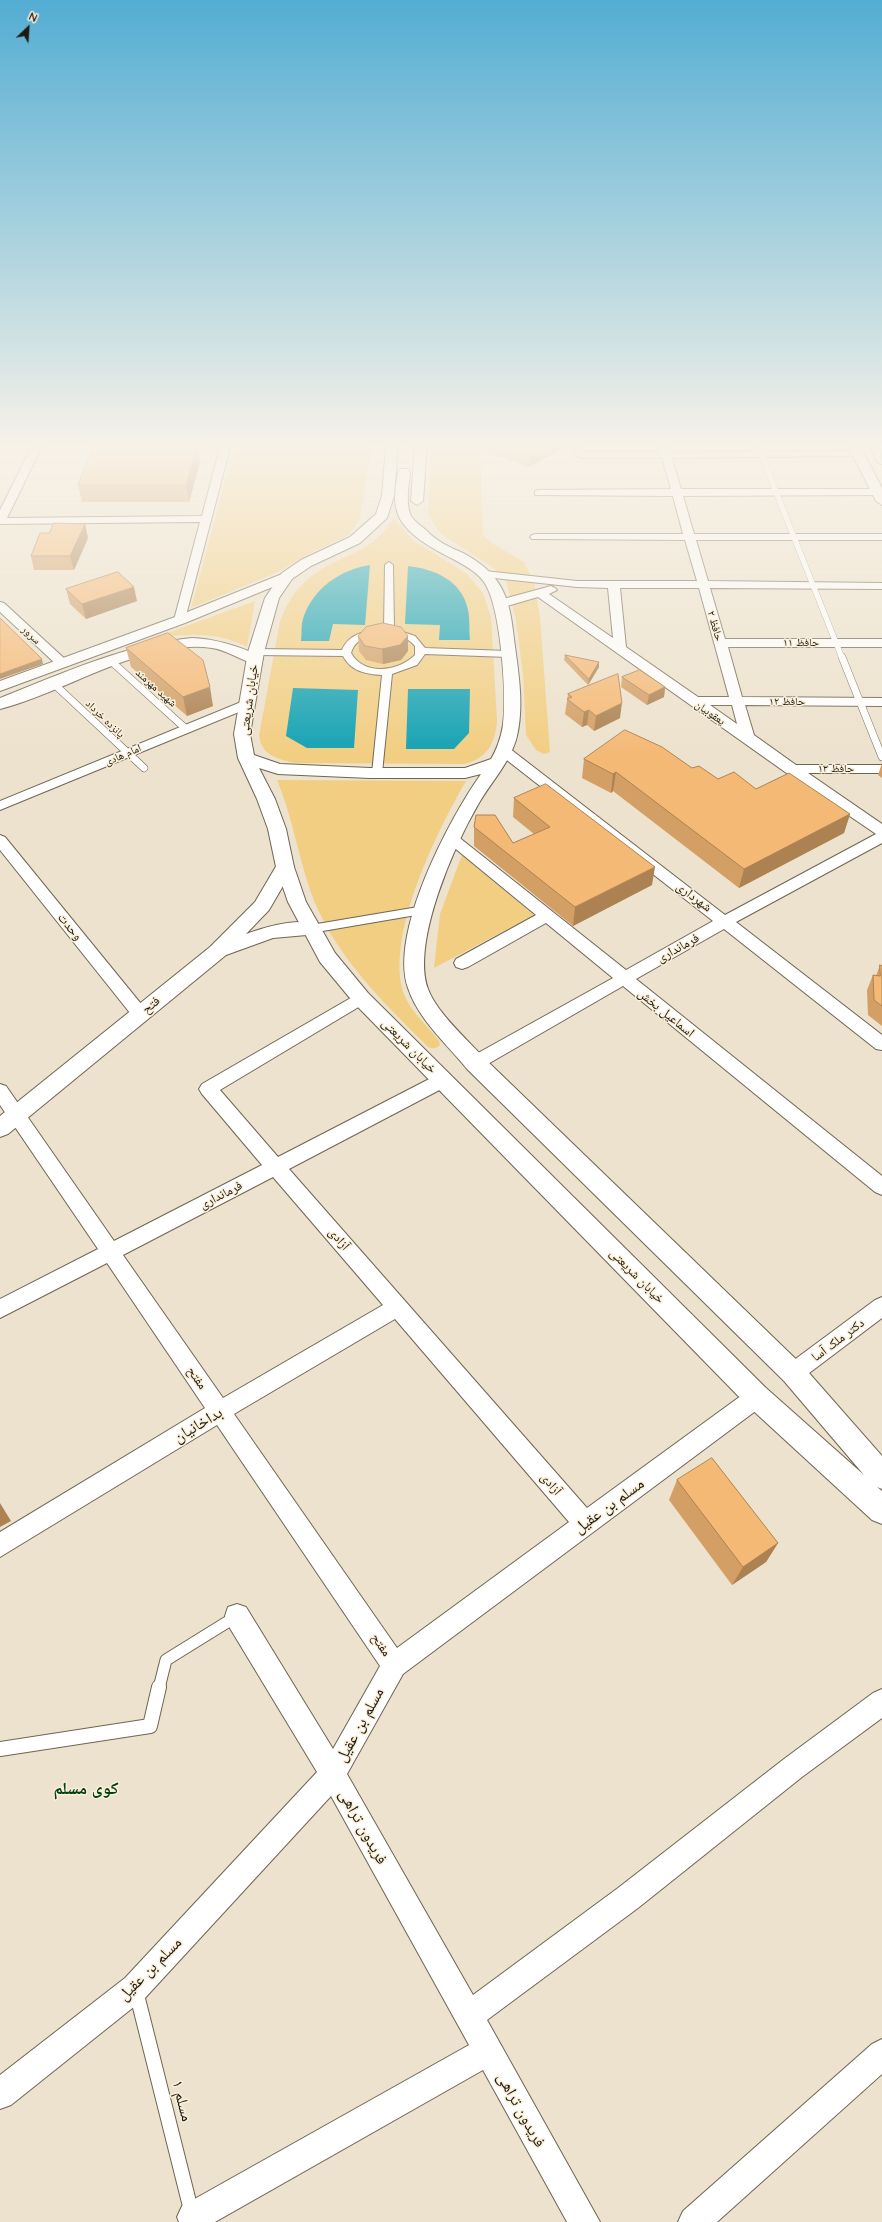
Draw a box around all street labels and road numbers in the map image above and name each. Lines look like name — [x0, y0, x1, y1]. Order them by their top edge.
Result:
street label: حافظ ۲ — [704, 609, 726, 643]
street label: سرور — [19, 623, 43, 647]
street label: حافظ ۱۱ — [783, 636, 819, 650]
street label: خیابان شریعتی — [236, 663, 262, 737]
street label: شهید مهرمند — [133, 666, 179, 710]
street label: حافظ ۱۲ — [769, 695, 805, 709]
street label: پانزده خرداد — [83, 697, 127, 741]
street label: یعقوبیان — [692, 698, 728, 728]
street label: امام هادی — [103, 741, 143, 769]
street label: حافظ ۱۳ — [818, 762, 854, 776]
street label: شهرداری — [673, 879, 715, 915]
street label: وحدت — [54, 910, 86, 944]
street label: فرمانداری — [654, 930, 702, 966]
street label: اسماعیل بخش — [635, 985, 697, 1041]
street label: فتح — [139, 993, 163, 1017]
street label: خیابان شریعتی — [378, 1015, 440, 1077]
street label: فرمانداری — [197, 1178, 245, 1212]
street label: آزادی — [325, 1225, 353, 1253]
street label: خیابان شریعتی — [606, 1245, 668, 1307]
street label: دکتر ملک آسا — [809, 1315, 867, 1365]
street label: مفتح — [184, 1364, 210, 1392]
street label: بداخانیان — [170, 1403, 226, 1447]
street label: آزادی — [537, 1470, 565, 1498]
street label: مسلم بن عقیل — [570, 1474, 648, 1538]
street label: مفتح — [368, 1631, 394, 1659]
street label: مسلم بن عقیل — [332, 1684, 388, 1766]
street label: فریدون تراهی — [335, 1786, 391, 1868]
street label: مسلم بن عقیل — [114, 1933, 186, 2005]
street label: فریدون تراهی — [493, 2069, 549, 2151]
street label: مسلم ۱ — [168, 2078, 196, 2124]

